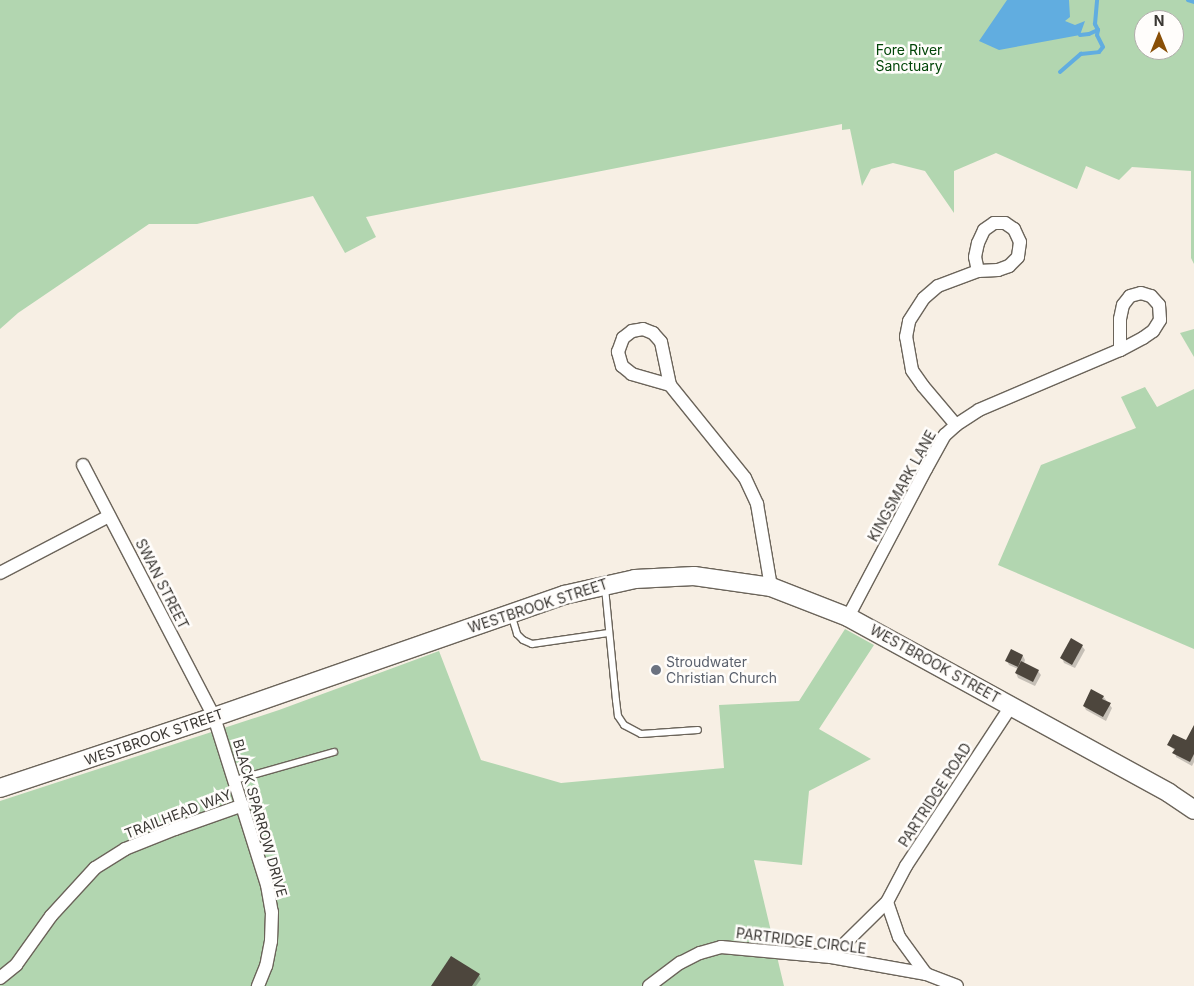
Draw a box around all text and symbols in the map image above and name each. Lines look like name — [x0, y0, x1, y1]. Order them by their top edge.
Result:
north arrow — [1134, 10, 1184, 60]
text: N — [1154, 12, 1164, 29]
park label: Fore River Sanctuary — [875, 42, 943, 74]
street label: KINGSMARK LANE — [865, 428, 939, 544]
street label: SWAN STREET — [132, 536, 192, 632]
street label: WESTBROOK STREET — [466, 575, 610, 637]
street label: WESTBROOK STREET — [867, 621, 1003, 707]
place label: Stroudwater Christian Church — [666, 654, 777, 686]
marker: Stroudwater Christian Church — [650, 664, 662, 676]
street label: WESTBROOK STREET — [82, 705, 226, 769]
street label: BLACK SPARROW DRIVE — [229, 737, 291, 899]
street label: PARTRIDGE ROAD — [895, 740, 975, 850]
street label: TRAILHEAD WAY — [122, 786, 234, 842]
street label: PARTRIDGE CIRCLE — [735, 925, 867, 957]

